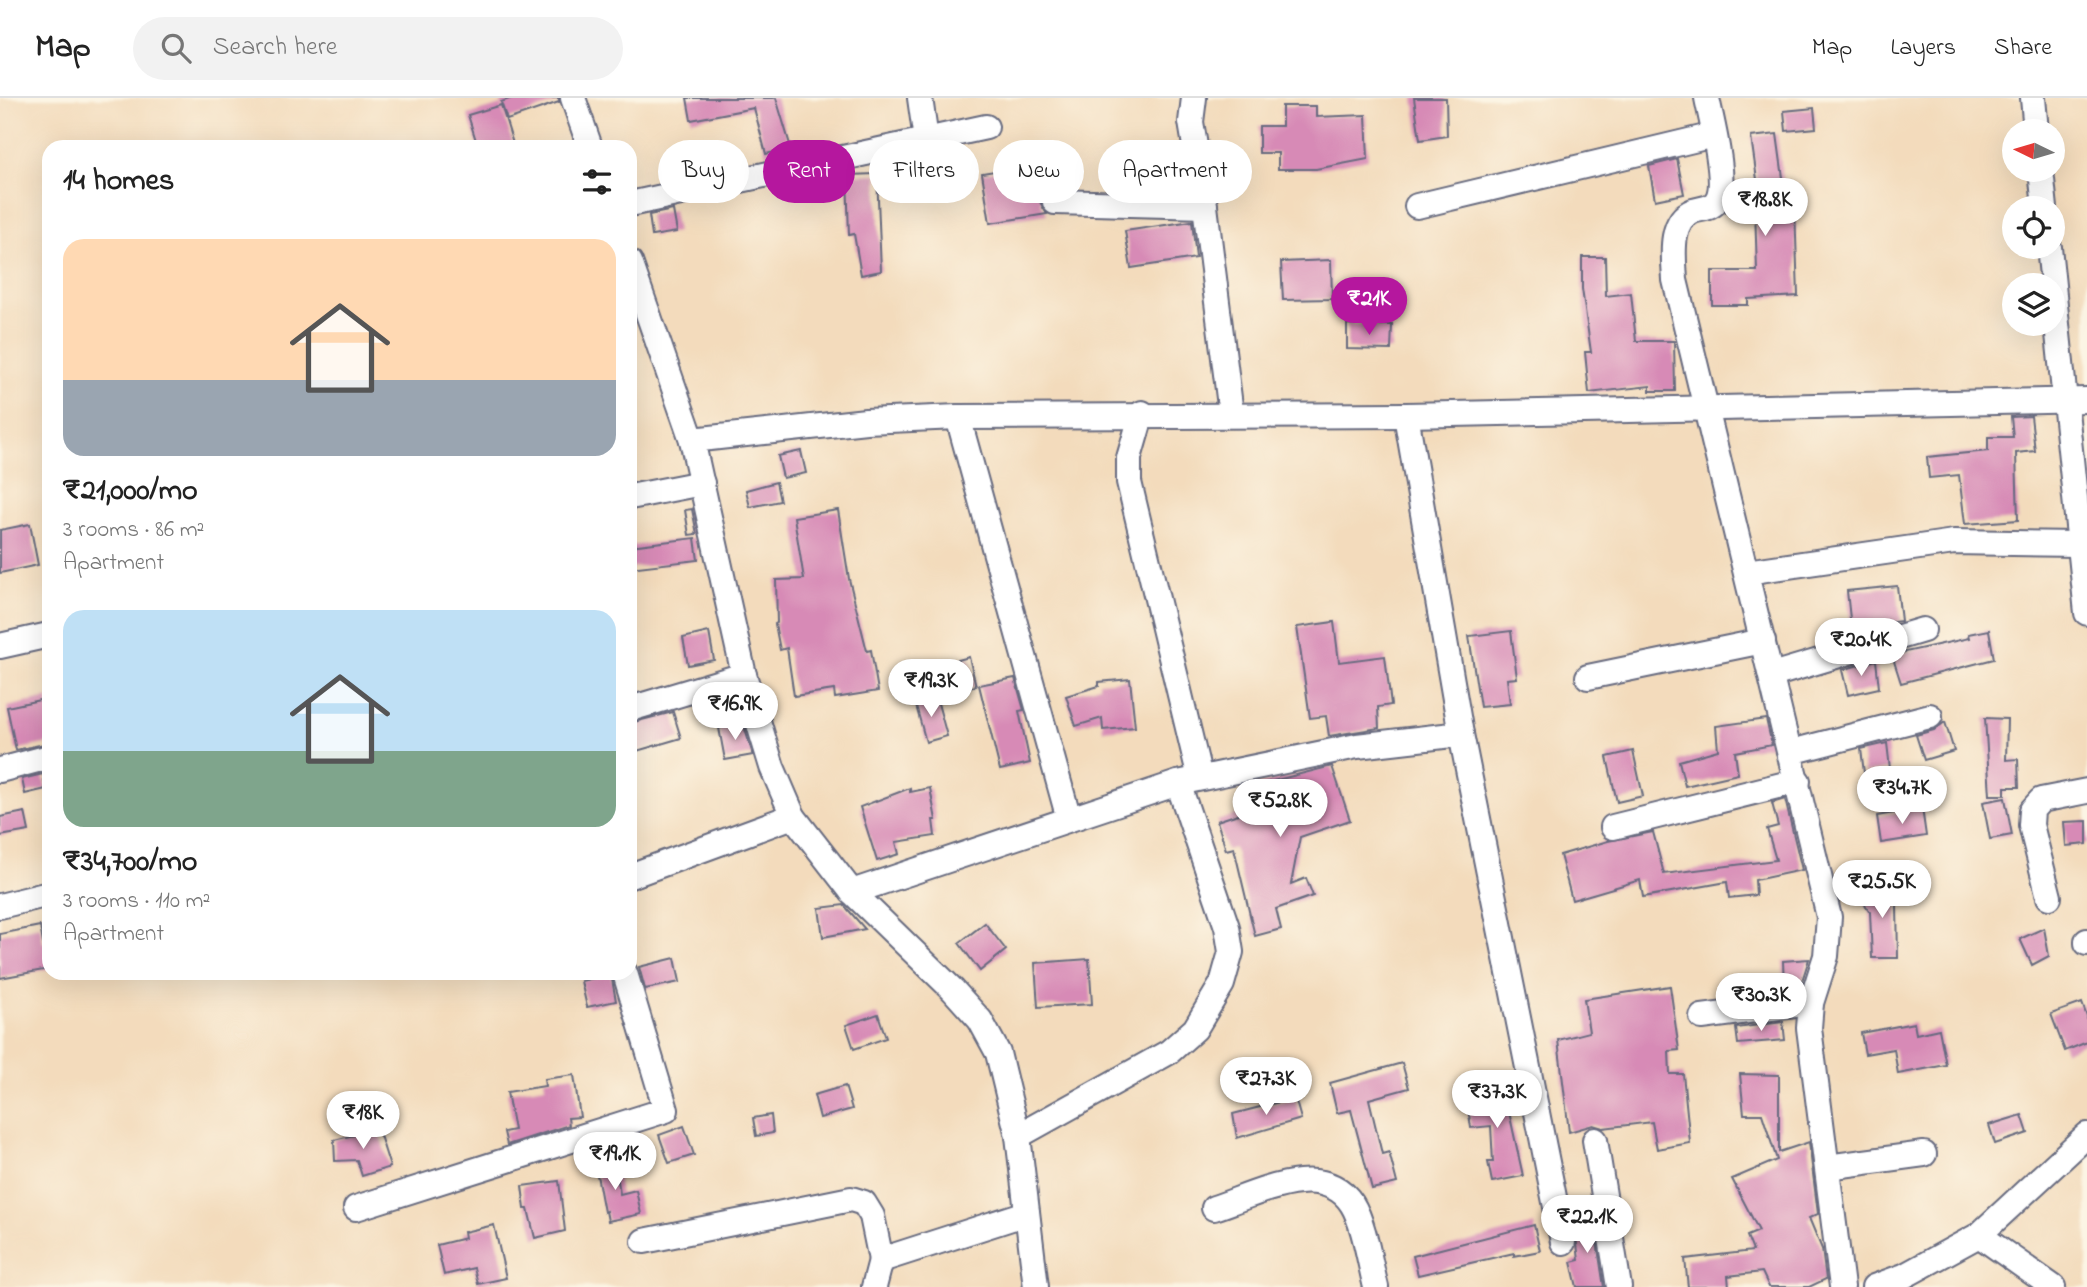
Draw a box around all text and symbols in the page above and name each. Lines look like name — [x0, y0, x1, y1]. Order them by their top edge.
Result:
search box — [133, 17, 623, 80]
text: Map — [35, 24, 91, 72]
icon: search — [157, 29, 195, 67]
text: Search here — [213, 29, 337, 67]
text: Map — [1812, 31, 1852, 66]
text: Layers — [1890, 31, 1956, 66]
text: Share — [1994, 31, 2052, 66]
north arrow — [2002, 119, 2065, 182]
map controls — [2002, 119, 2065, 336]
chip: Buy — [658, 140, 749, 203]
chip: Rent — [763, 140, 855, 203]
chip: Filters — [869, 140, 979, 203]
chip: New — [993, 140, 1084, 203]
chip: Apartment — [1098, 140, 1252, 203]
text: 14 homes — [63, 160, 174, 204]
icon: filters — [578, 163, 616, 201]
pin: ₹18.8K — [1708, 178, 1822, 238]
text: ₹18.8K — [1738, 184, 1792, 217]
button: locate — [2002, 196, 2065, 259]
button: layers — [2002, 273, 2065, 336]
pin: ₹21K — [1328, 278, 1410, 337]
text: ₹21K — [1347, 283, 1391, 316]
icon: home — [277, 285, 403, 411]
text: ₹21,000/mo — [63, 470, 198, 514]
text: 3 rooms · 86 m² — [63, 514, 204, 547]
text: Apartment — [63, 547, 164, 580]
pin: ₹20.4K — [1804, 618, 1918, 678]
text: ₹20.4K — [1831, 624, 1891, 657]
icon: home — [277, 656, 403, 782]
pin: ₹19.3K — [874, 660, 988, 719]
text: ₹19.3K — [904, 665, 958, 698]
pin: ₹16.9K — [678, 682, 792, 742]
text: ₹16.9K — [708, 688, 762, 721]
pin: ₹34.7K — [1845, 766, 1959, 826]
text: ₹34.7K — [1873, 772, 1931, 805]
pin: ₹52.8K — [1223, 780, 1337, 839]
text: ₹52.8K — [1249, 785, 1311, 818]
text: ₹34,700/mo — [63, 841, 197, 885]
pin: ₹25.5K — [1825, 860, 1939, 920]
text: ₹25.5K — [1848, 866, 1916, 899]
text: 3 rooms · 110 m² — [63, 885, 210, 918]
text: Apartment — [63, 918, 164, 951]
pin: ₹30.3K — [1704, 974, 1818, 1033]
text: ₹30.3K — [1732, 979, 1790, 1012]
pin: ₹27.3K — [1209, 1058, 1323, 1117]
text: ₹27.3K — [1236, 1063, 1296, 1096]
pin: ₹37.3K — [1440, 1070, 1554, 1130]
text: ₹37.3K — [1468, 1076, 1526, 1109]
pin: ₹18K — [322, 1091, 404, 1151]
text: ₹18K — [343, 1097, 383, 1130]
pin: ₹19.1K — [558, 1132, 672, 1192]
text: ₹19.1K — [589, 1138, 641, 1171]
pin: ₹22.1K — [1530, 1196, 1644, 1255]
text: ₹22.1K — [1557, 1201, 1617, 1234]

